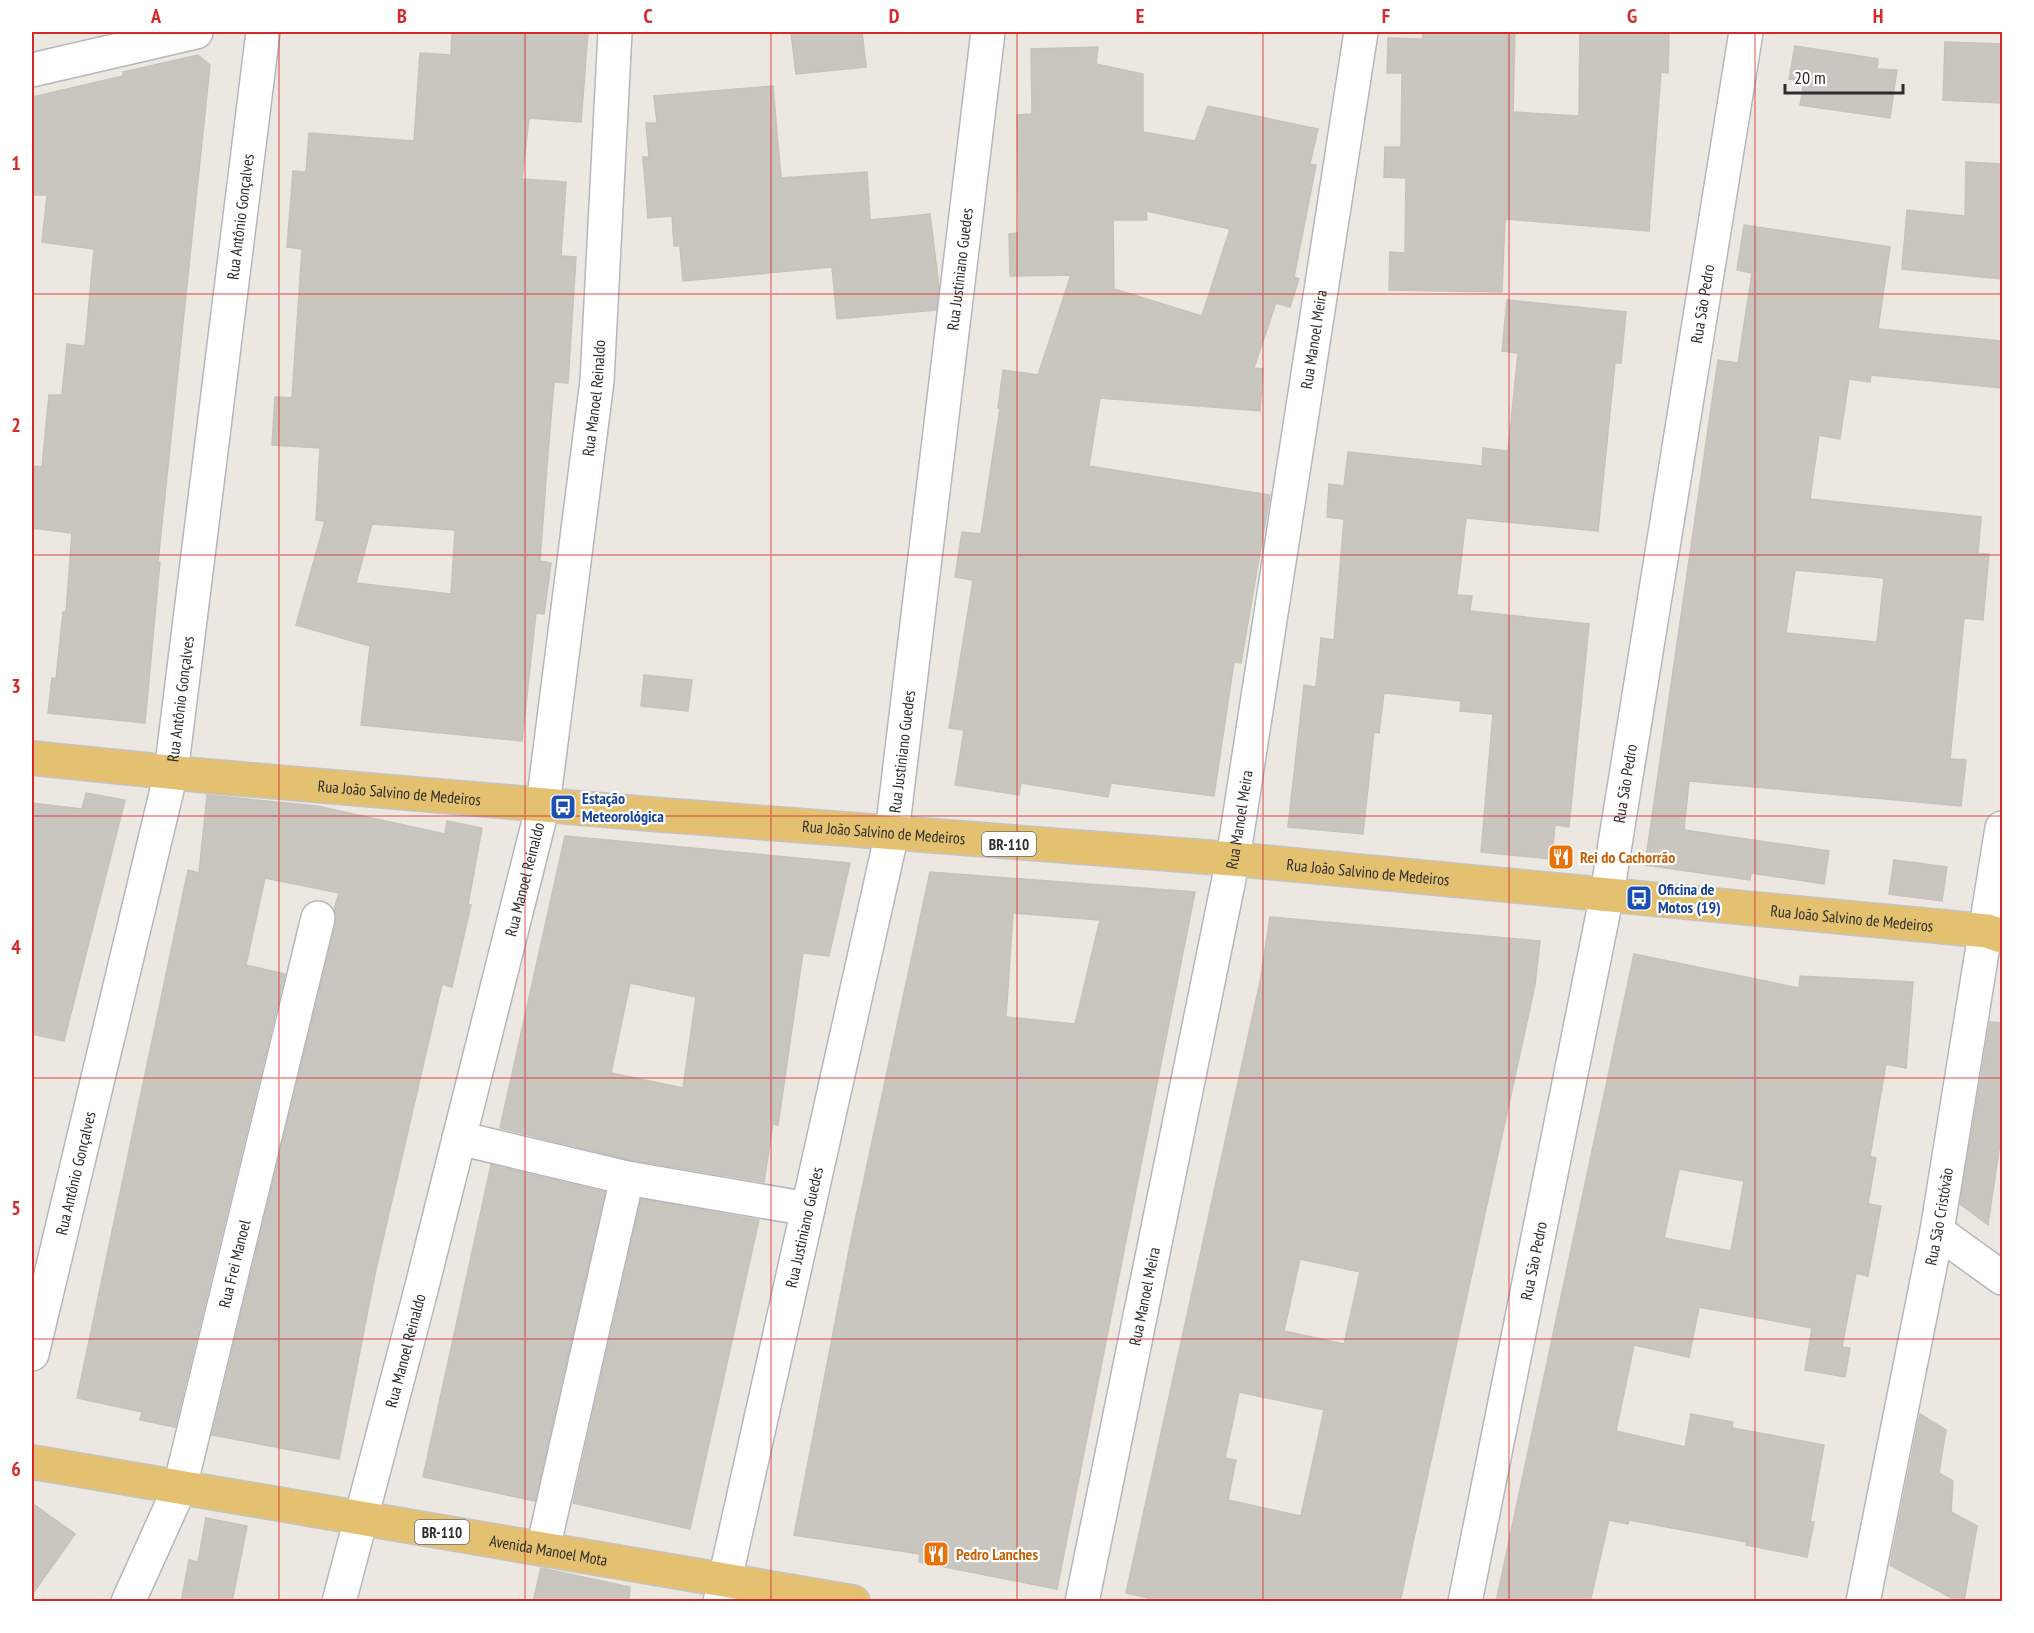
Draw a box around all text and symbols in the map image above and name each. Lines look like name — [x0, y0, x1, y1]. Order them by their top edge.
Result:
text: A — [150, 3, 162, 29]
text: B — [397, 3, 407, 29]
text: C — [643, 3, 653, 29]
text: D — [889, 3, 900, 29]
text: E — [1136, 3, 1144, 29]
text: F — [1382, 3, 1390, 29]
text: G — [1627, 3, 1637, 29]
text: H — [1873, 3, 1883, 29]
scale bar — [1785, 57, 1904, 95]
text: 20 m — [1794, 66, 1826, 89]
text: 1 — [11, 150, 21, 176]
street label: Rua Antônio Gonçalves — [222, 153, 258, 281]
street label: Rua Justiniano Guedes — [942, 207, 977, 331]
street label: Rua São Pedro — [1686, 263, 1718, 345]
street label: Rua Manoel Meira — [1296, 289, 1331, 390]
street label: Rua Manoel Reinaldo — [578, 339, 609, 457]
text: 2 — [11, 412, 21, 438]
street label: Rua Antônio Gonçalves — [162, 635, 198, 763]
text: 3 — [11, 673, 21, 699]
street label: Rua Justiniano Guedes — [884, 689, 919, 814]
street label: Rua São Pedro — [1609, 743, 1641, 824]
street label: Rua Manoel Meira — [1221, 769, 1257, 871]
street label: Rua João Salvino de Medeiros — [317, 776, 482, 809]
place label: Estação Meteorológica — [582, 788, 664, 826]
bus stop icon: Estação Meteorológica — [548, 792, 578, 822]
street label: Rua João Salvino de Medeiros — [801, 816, 966, 848]
street label: Rua Manoel Reinaldo — [500, 820, 548, 939]
road number: BR-110 — [982, 832, 1036, 856]
restaurant icon: Rei do Cachorrão — [1546, 842, 1576, 872]
place label: Rei do Cachorrão — [1580, 847, 1675, 867]
street label: Rua João Salvino de Medeiros — [1286, 854, 1450, 890]
place label: Oficina de Motos (19) — [1658, 879, 1721, 917]
bus stop icon: Oficina de Motos (19) — [1624, 883, 1654, 913]
street label: Rua João Salvino de Medeiros — [1770, 900, 1934, 936]
text: 4 — [11, 934, 21, 960]
street label: Rua Antônio Gonçalves — [51, 1109, 100, 1237]
street label: Rua Justiniano Guedes — [781, 1165, 827, 1290]
street label: Rua São Cristóvão — [1920, 1166, 1957, 1267]
text: 5 — [11, 1195, 21, 1221]
street label: Rua Frei Manoel — [214, 1217, 255, 1310]
street label: Rua São Pedro — [1516, 1220, 1551, 1302]
street label: Rua Manoel Meira — [1124, 1245, 1164, 1347]
street label: Rua Manoel Reinaldo — [381, 1291, 430, 1410]
text: 6 — [11, 1456, 21, 1482]
road number: BR-110 — [415, 1520, 469, 1544]
street label: Avenida Manoel Mota — [488, 1530, 609, 1570]
restaurant icon: Pedro Lanches — [921, 1539, 951, 1569]
place label: Pedro Lanches — [956, 1544, 1038, 1564]

